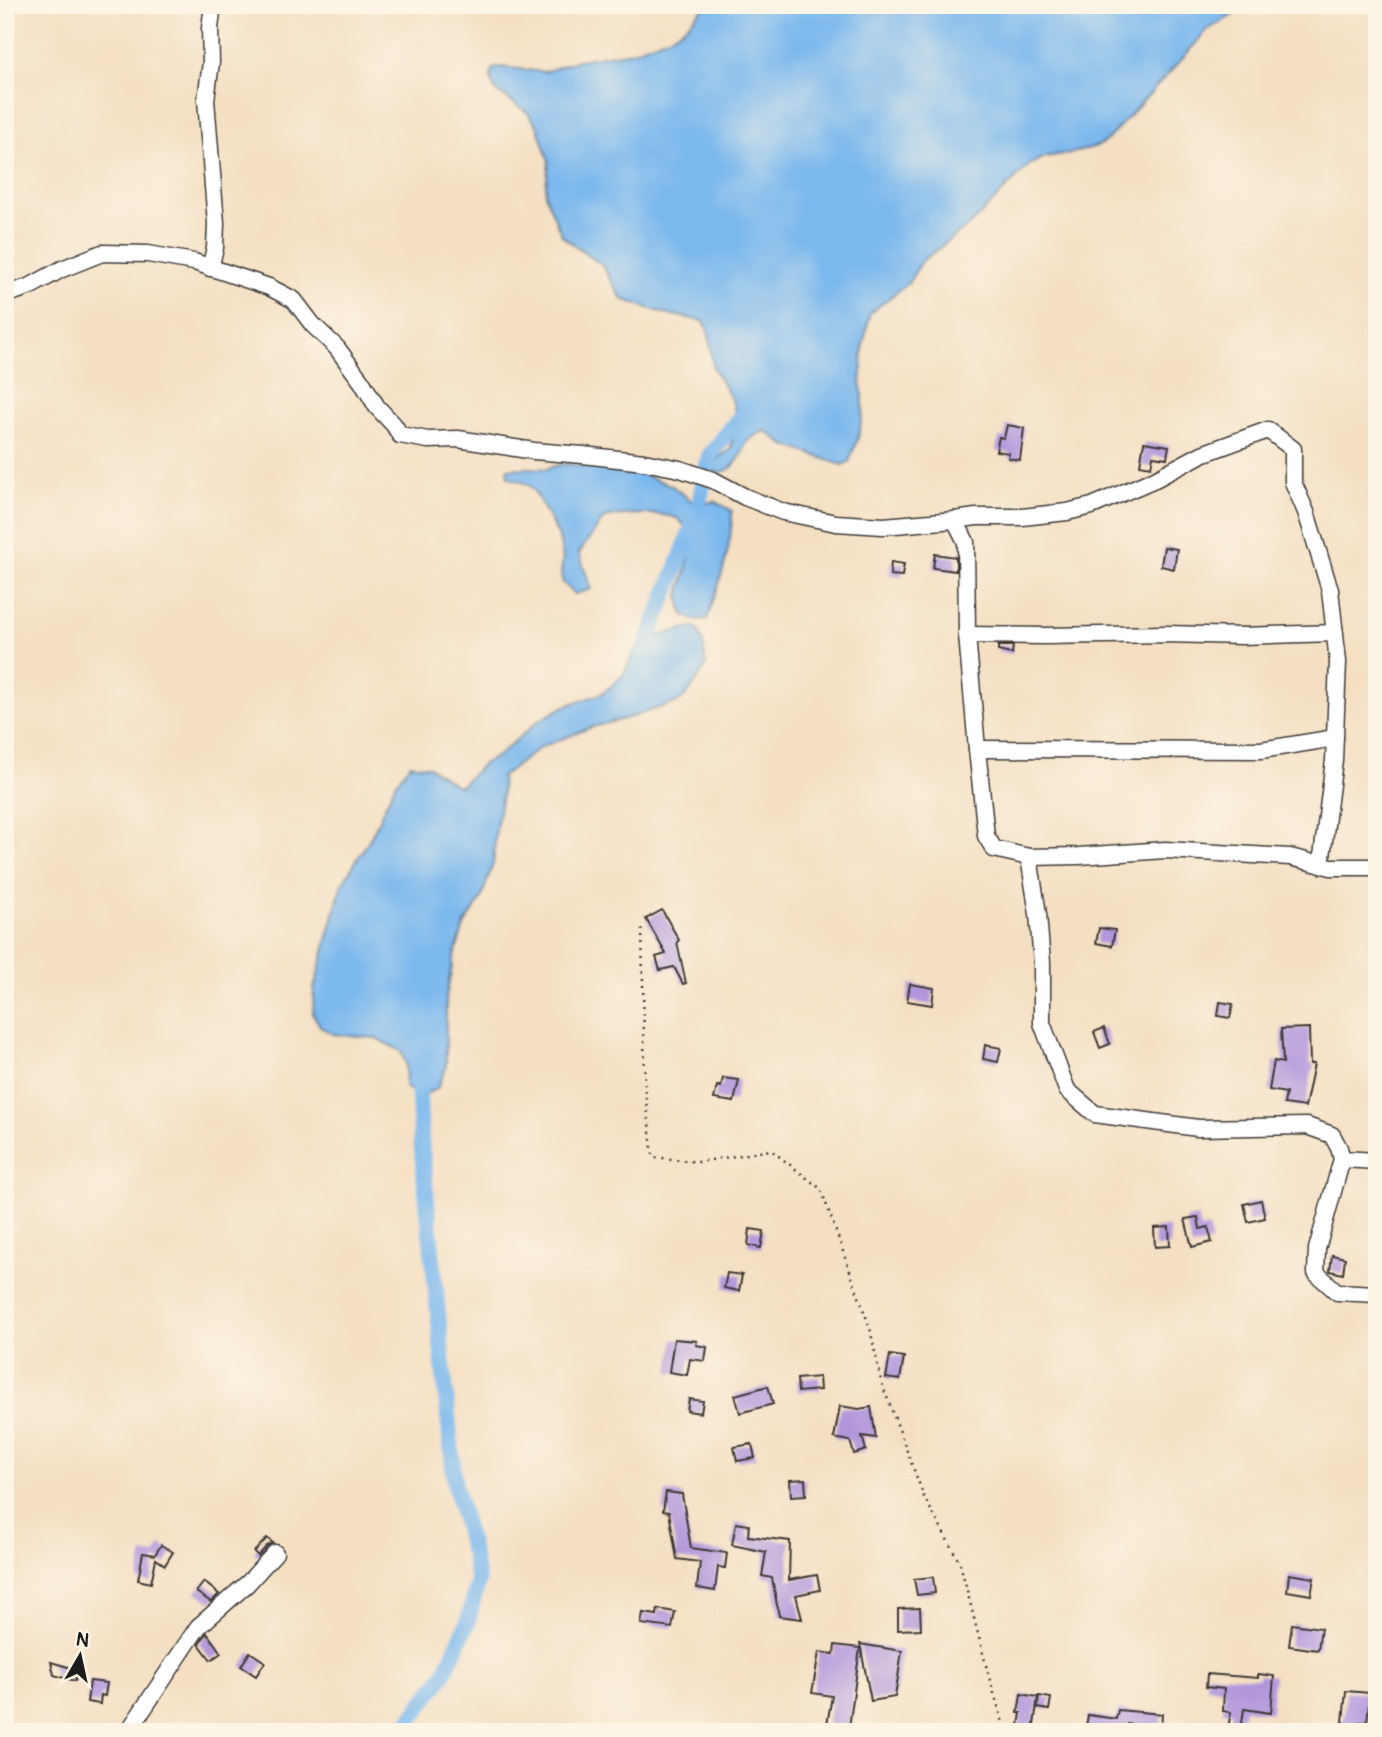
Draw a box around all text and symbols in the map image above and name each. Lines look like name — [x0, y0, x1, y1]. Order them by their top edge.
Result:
north arrow — [46, 1622, 116, 1692]
text: N — [74, 1627, 91, 1653]

